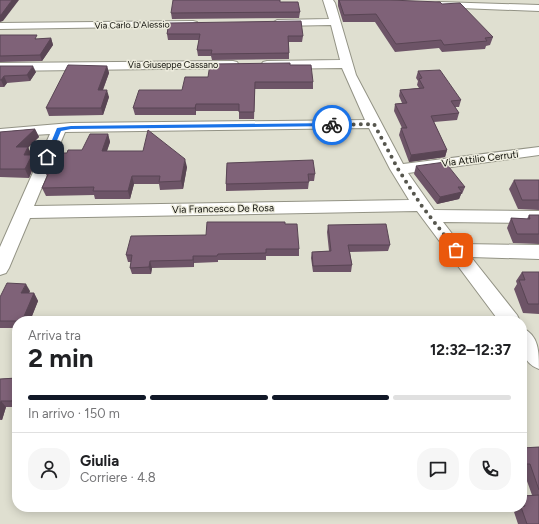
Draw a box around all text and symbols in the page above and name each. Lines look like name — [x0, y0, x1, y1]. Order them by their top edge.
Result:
street label: Via Carlo D'Alessio — [94, 18, 170, 31]
street label: Via Giuseppe Cassano — [128, 59, 218, 70]
courier — [312, 105, 352, 145]
icon: bike — [321, 114, 343, 136]
pin — [30, 140, 64, 174]
icon: home — [36, 146, 58, 168]
street label: Via Attilio Cerruti — [441, 147, 519, 170]
street label: Via Francesco De Rosa — [172, 201, 274, 216]
pin — [439, 233, 473, 267]
icon: bag — [445, 239, 467, 261]
text: Arriva tra — [28, 328, 81, 343]
text: 12:32–12:37 — [430, 341, 511, 359]
text: 2 min — [28, 342, 94, 374]
text: In arrivo · 150 m — [28, 406, 120, 421]
button: person — [28, 448, 70, 490]
button: chat — [417, 448, 459, 490]
button: phone — [469, 448, 511, 490]
text: Giulia — [80, 452, 119, 470]
text: Corriere · 4.8 — [80, 470, 156, 485]

